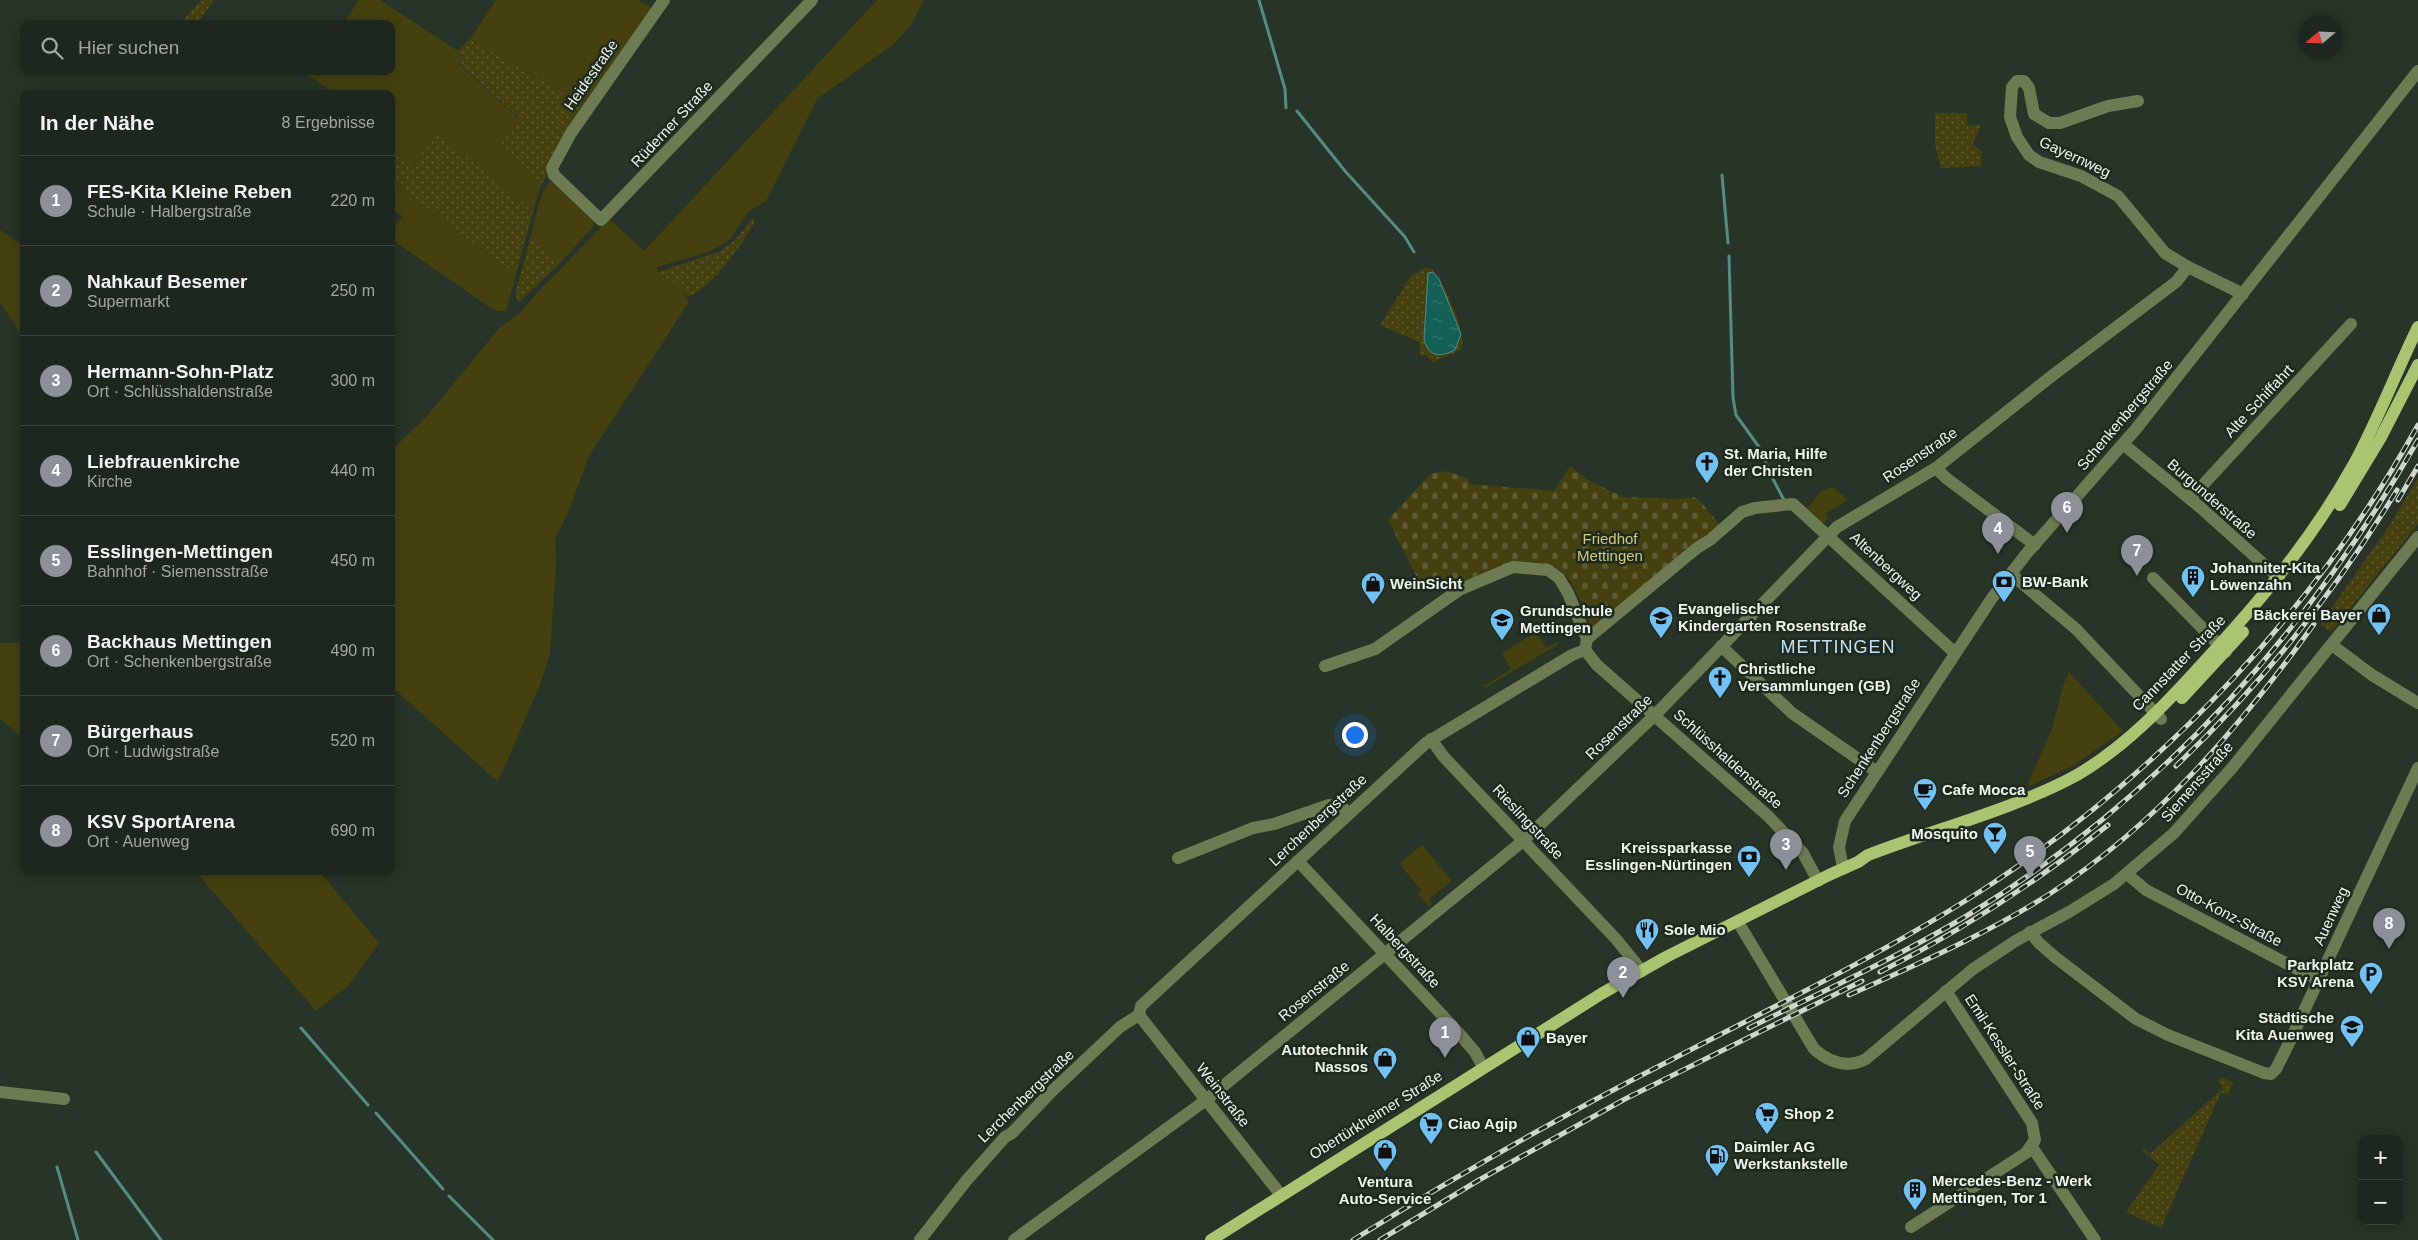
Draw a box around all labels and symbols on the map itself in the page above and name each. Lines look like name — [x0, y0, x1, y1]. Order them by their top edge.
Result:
north arrow — [2298, 15, 2343, 60]
street label: Heidestraße — [560, 36, 621, 113]
street label: Rüderner Straße — [627, 77, 716, 170]
street label: Gayernweg — [2037, 133, 2114, 180]
street label: Schenkenbergstraße — [2073, 356, 2176, 473]
street label: Alte Schiffahrt — [2221, 360, 2297, 441]
street label: Rosenstraße — [1879, 424, 1960, 486]
place label: St. Maria, Hilfe der Christen — [1724, 445, 1827, 479]
church icon: St. Maria, Hilfe der Christen — [1694, 450, 1720, 484]
street label: Burgunderstraße — [2164, 455, 2260, 542]
pin: 6 — [2051, 492, 2083, 533]
pin: 4 — [1982, 513, 2014, 554]
street label: Altenbergweg — [1847, 528, 1926, 603]
park label: Friedhof Mettingen — [1577, 530, 1643, 564]
pin: 7 — [2121, 535, 2153, 576]
place label: Johanniter-Kita Löwenzahn — [2210, 559, 2321, 593]
building icon: Johanniter-Kita Löwenzahn — [2180, 564, 2206, 598]
bank icon: BW-Bank — [1991, 569, 2017, 603]
shop icon: WeinSicht — [1360, 571, 1386, 605]
place label: BW-Bank — [2022, 573, 2089, 590]
place label: WeinSicht — [1390, 575, 1462, 592]
place label: Evangelischer Kindergarten Rosenstraße — [1678, 600, 1866, 634]
place label: Grundschule Mettingen — [1520, 602, 1613, 636]
shop icon: Bäckerei Bayer — [2366, 602, 2392, 636]
school or university icon: Evangelischer Kindergarten Rosenstraße — [1648, 605, 1674, 639]
place label: Bäckerei Bayer — [2254, 606, 2362, 623]
school or university icon: Grundschule Mettingen — [1489, 607, 1515, 641]
street label: Cannstatter Straße — [2129, 611, 2229, 714]
district label: METTINGEN — [1781, 637, 1896, 657]
place label: Christliche Versammlungen (GB) — [1738, 660, 1891, 694]
church icon: Christliche Versammlungen (GB) — [1707, 665, 1733, 699]
street label: Schenkenbergstraße — [1834, 675, 1924, 801]
street label: Rosenstraße — [1582, 691, 1655, 763]
street label: Schlüsshaldenstraße — [1671, 705, 1786, 812]
your location — [1342, 722, 1368, 748]
street label: Siemensstraße — [2157, 738, 2236, 825]
street label: Lerchenbergstraße — [1266, 770, 1370, 869]
cafe icon: Cafe Mocca — [1912, 777, 1938, 811]
street label: Rieslingstraße — [1489, 781, 1567, 863]
place label: Cafe Mocca — [1942, 781, 2026, 798]
bar icon: Mosquito — [1982, 821, 2008, 855]
place label: Mosquito — [1911, 825, 1978, 842]
pin: 3 — [1770, 829, 1802, 870]
pin: 5 — [2014, 836, 2046, 877]
place label: Kreissparkasse Esslingen-Nürtingen — [1585, 839, 1732, 873]
bank icon: Kreissparkasse Esslingen-Nürtingen — [1736, 844, 1762, 878]
street label: Otto-Konz-Straße — [2173, 879, 2285, 950]
street label: Auenweg — [2310, 884, 2351, 948]
pin: 8 — [2373, 908, 2405, 949]
street label: Halbergstraße — [1367, 910, 1444, 991]
restaurant icon: Sole Mio — [1634, 917, 1660, 951]
place label: Sole Mio — [1664, 921, 1726, 938]
place label: Parkplatz KSV Arena — [2277, 956, 2355, 990]
street label: Rosenstraße — [1275, 957, 1352, 1024]
pin: 2 — [1607, 957, 1639, 998]
parking icon: Parkplatz KSV Arena — [2358, 961, 2384, 995]
street label: Emil-Kessler-Straße — [1962, 991, 2049, 1113]
place label: Städtische Kita Auenweg — [2235, 1009, 2334, 1043]
school or university icon: Städtische Kita Auenweg — [2339, 1014, 2365, 1048]
pin: 1 — [1429, 1017, 1461, 1058]
shop icon: Bayer — [1515, 1025, 1541, 1059]
place label: Bayer — [1546, 1029, 1588, 1046]
place label: Autotechnik Nassos — [1281, 1041, 1369, 1075]
street label: Lerchenbergstraße — [974, 1046, 1077, 1146]
shop icon: Autotechnik Nassos — [1372, 1046, 1398, 1080]
street label: Weinstraße — [1193, 1059, 1254, 1130]
street label: Obertürkheimer Straße — [1306, 1067, 1445, 1162]
supermarket icon: Shop 2 — [1754, 1101, 1780, 1135]
place label: Shop 2 — [1784, 1105, 1834, 1122]
supermarket icon: Ciao Agip — [1418, 1111, 1444, 1145]
place label: Ciao Agip — [1448, 1115, 1517, 1132]
shop icon: Ventura Auto-Service — [1372, 1138, 1398, 1172]
place label: Daimler AG Werkstankstelle — [1734, 1138, 1848, 1172]
fuel station icon: Daimler AG Werkstankstelle — [1704, 1143, 1730, 1177]
place label: Mercedes-Benz - Werk Mettingen, Tor 1 — [1932, 1172, 2092, 1206]
place label: Ventura Auto-Service — [1339, 1173, 1431, 1207]
building icon: Mercedes-Benz - Werk Mettingen, Tor 1 — [1902, 1177, 1928, 1211]

